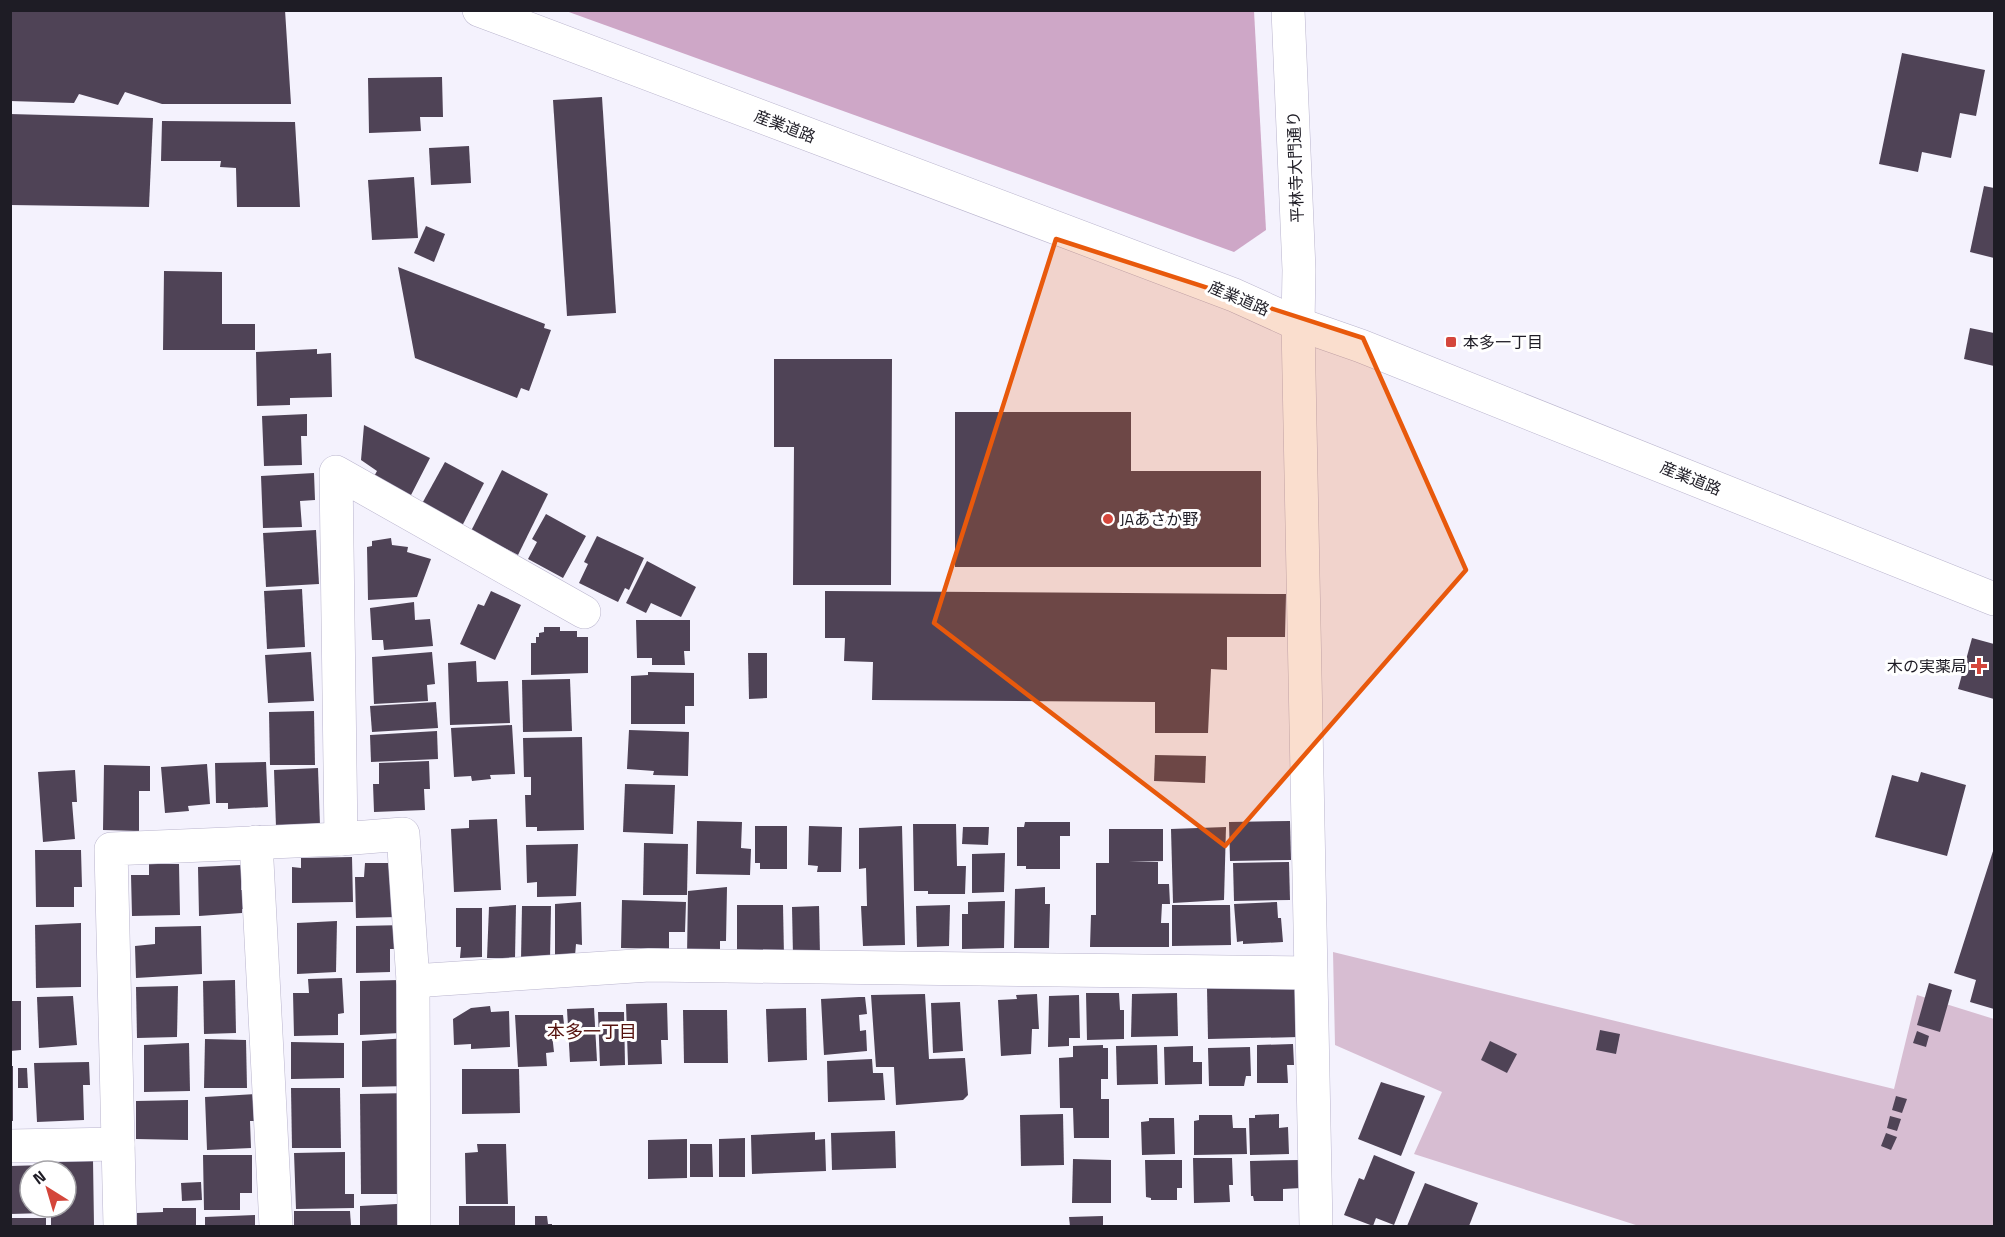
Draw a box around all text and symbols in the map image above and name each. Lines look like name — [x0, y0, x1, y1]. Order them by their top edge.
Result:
street label: 産業道路 — [751, 103, 819, 149]
street label: 平林寺大門通り — [1281, 111, 1309, 223]
street label: 産業道路 — [1205, 274, 1273, 322]
place label: 本多一丁目 — [1463, 330, 1543, 354]
marker: 本多一丁目 — [1444, 335, 1458, 349]
street label: 産業道路 — [1657, 455, 1725, 501]
place label: JAあさか野 — [1120, 507, 1198, 531]
marker: JAあさか野 — [1101, 512, 1115, 526]
place label: 木の実薬局 — [1887, 654, 1967, 678]
marker: 木の実薬局 — [1972, 659, 1986, 673]
district label: 本多一丁目 — [547, 1018, 637, 1045]
north arrow — [18, 1159, 78, 1219]
text: N — [27, 1164, 51, 1190]

